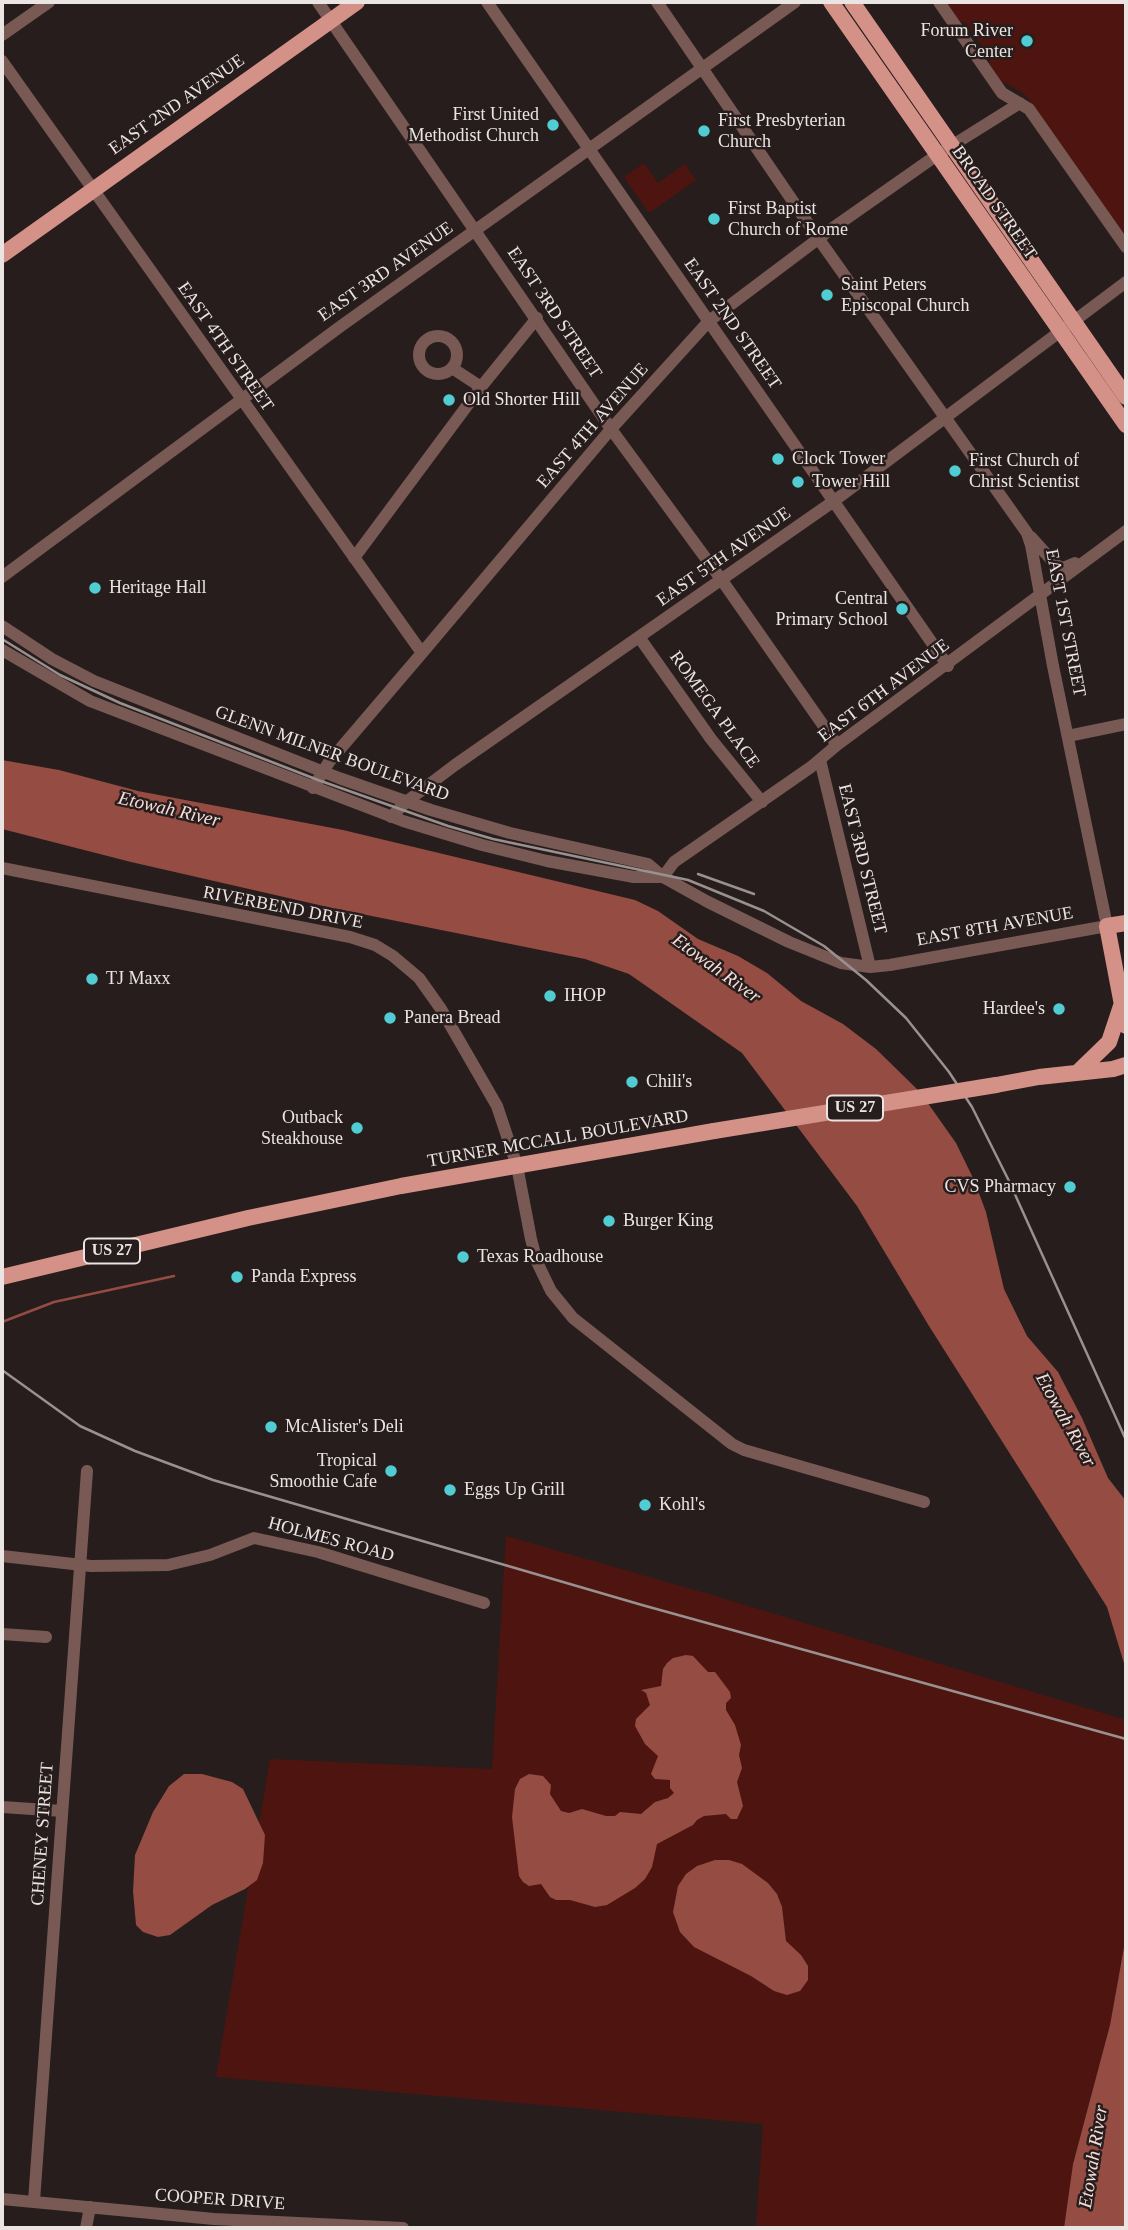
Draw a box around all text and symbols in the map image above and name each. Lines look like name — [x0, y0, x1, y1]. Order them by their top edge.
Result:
place label: Forum River Center — [921, 20, 1013, 62]
marker: Forum River Center — [1019, 33, 1035, 49]
street label: EAST 2ND AVENUE — [105, 50, 249, 160]
place label: First United Methodist Church — [409, 104, 539, 146]
place label: First Presbyterian Church — [718, 110, 845, 152]
marker: First United Methodist Church — [545, 117, 561, 133]
marker: First Presbyterian Church — [696, 123, 712, 139]
street label: BROAD STREET — [947, 142, 1041, 264]
place label: First Baptist Church of Rome — [728, 198, 848, 241]
marker: First Baptist Church of Rome — [706, 211, 722, 227]
street label: EAST 3RD AVENUE — [314, 217, 458, 327]
street label: EAST 3RD STREET — [502, 243, 606, 383]
street label: EAST 2ND STREET — [679, 254, 785, 394]
place label: Saint Peters Episcopal Church — [841, 274, 969, 316]
street label: EAST 4TH STREET — [172, 278, 278, 416]
marker: Saint Peters Episcopal Church — [819, 287, 835, 303]
street label: EAST 4TH AVENUE — [533, 359, 653, 493]
place label: Old Shorter Hill — [463, 389, 580, 411]
marker: Old Shorter Hill — [441, 392, 457, 408]
place label: Clock Tower — [792, 448, 885, 470]
place label: First Church of Christ Scientist — [969, 450, 1080, 492]
marker: Clock Tower — [770, 451, 786, 467]
marker: First Church of Christ Scientist — [947, 463, 963, 479]
place label: Tower Hill — [812, 471, 890, 493]
marker: Tower Hill — [790, 474, 806, 490]
street label: EAST 5TH AVENUE — [653, 503, 795, 611]
street label: EAST 1ST STREET — [1040, 547, 1090, 699]
place label: Heritage Hall — [109, 577, 206, 599]
marker: Heritage Hall — [87, 580, 103, 596]
place label: Central Primary School — [776, 588, 888, 630]
marker: Central Primary School — [894, 601, 910, 617]
street label: EAST 6TH AVENUE — [814, 635, 954, 747]
street label: ROMEGA PLACE — [664, 647, 764, 773]
street label: GLENN MILNER BOULEVARD — [212, 701, 452, 807]
street label: EAST 3RD STREET — [833, 782, 891, 936]
water label: Etowah River — [116, 787, 222, 833]
street label: RIVERBEND DRIVE — [201, 882, 365, 934]
street label: EAST 8TH AVENUE — [915, 903, 1075, 951]
water label: Etowah River — [667, 929, 765, 1009]
place label: TJ Maxx — [106, 968, 170, 990]
marker: TJ Maxx — [84, 971, 100, 987]
place label: IHOP — [564, 985, 606, 1007]
marker: IHOP — [542, 988, 558, 1004]
place label: Hardee's — [983, 998, 1045, 1020]
marker: Hardee's — [1051, 1001, 1067, 1017]
place label: Panera Bread — [404, 1007, 500, 1029]
marker: Panera Bread — [382, 1010, 398, 1026]
place label: Chili's — [646, 1071, 692, 1093]
marker: Chili's — [624, 1074, 640, 1090]
road number: US 27 — [827, 1096, 883, 1120]
street label: TURNER MCCALL BOULEVARD — [426, 1105, 690, 1173]
place label: Outback Steakhouse — [261, 1107, 343, 1150]
marker: Outback Steakhouse — [349, 1120, 365, 1136]
place label: CVS Pharmacy — [945, 1176, 1056, 1198]
marker: CVS Pharmacy — [1062, 1179, 1078, 1195]
place label: Burger King — [623, 1210, 713, 1232]
marker: Burger King — [601, 1213, 617, 1229]
road number: US 27 — [84, 1238, 140, 1264]
place label: Texas Roadhouse — [477, 1246, 603, 1268]
marker: Texas Roadhouse — [455, 1249, 471, 1265]
place label: Panda Express — [251, 1266, 356, 1288]
marker: Panda Express — [229, 1269, 245, 1285]
water label: Etowah River — [1030, 1369, 1100, 1471]
place label: McAlister's Deli — [285, 1416, 404, 1438]
marker: McAlister's Deli — [263, 1419, 279, 1435]
place label: Tropical Smoothie Cafe — [270, 1450, 377, 1492]
marker: Tropical Smoothie Cafe — [383, 1463, 399, 1479]
place label: Eggs Up Grill — [464, 1479, 565, 1501]
marker: Eggs Up Grill — [442, 1482, 458, 1498]
place label: Kohl's — [659, 1494, 705, 1516]
marker: Kohl's — [637, 1497, 653, 1513]
street label: HOLMES ROAD — [266, 1513, 396, 1567]
street label: CHENEY STREET — [27, 1762, 59, 1906]
water label: Etowah River — [1075, 2104, 1113, 2210]
street label: COOPER DRIVE — [154, 2185, 286, 2215]

